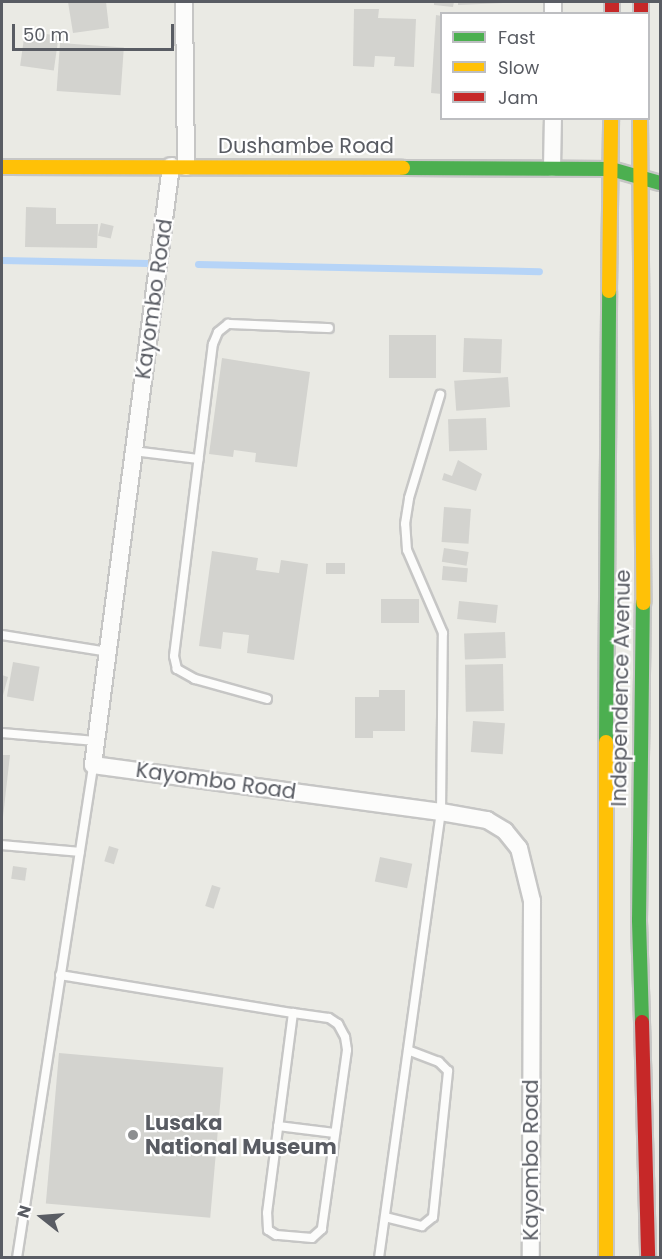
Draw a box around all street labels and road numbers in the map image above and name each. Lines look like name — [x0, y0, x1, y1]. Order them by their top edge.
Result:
street label: Dushambe Road — [218, 133, 394, 159]
street label: Kayombo Road — [130, 217, 178, 381]
street label: Independence Avenue — [606, 569, 636, 807]
street label: Kayombo Road — [134, 757, 298, 805]
street label: Kayombo Road — [518, 1079, 544, 1241]

